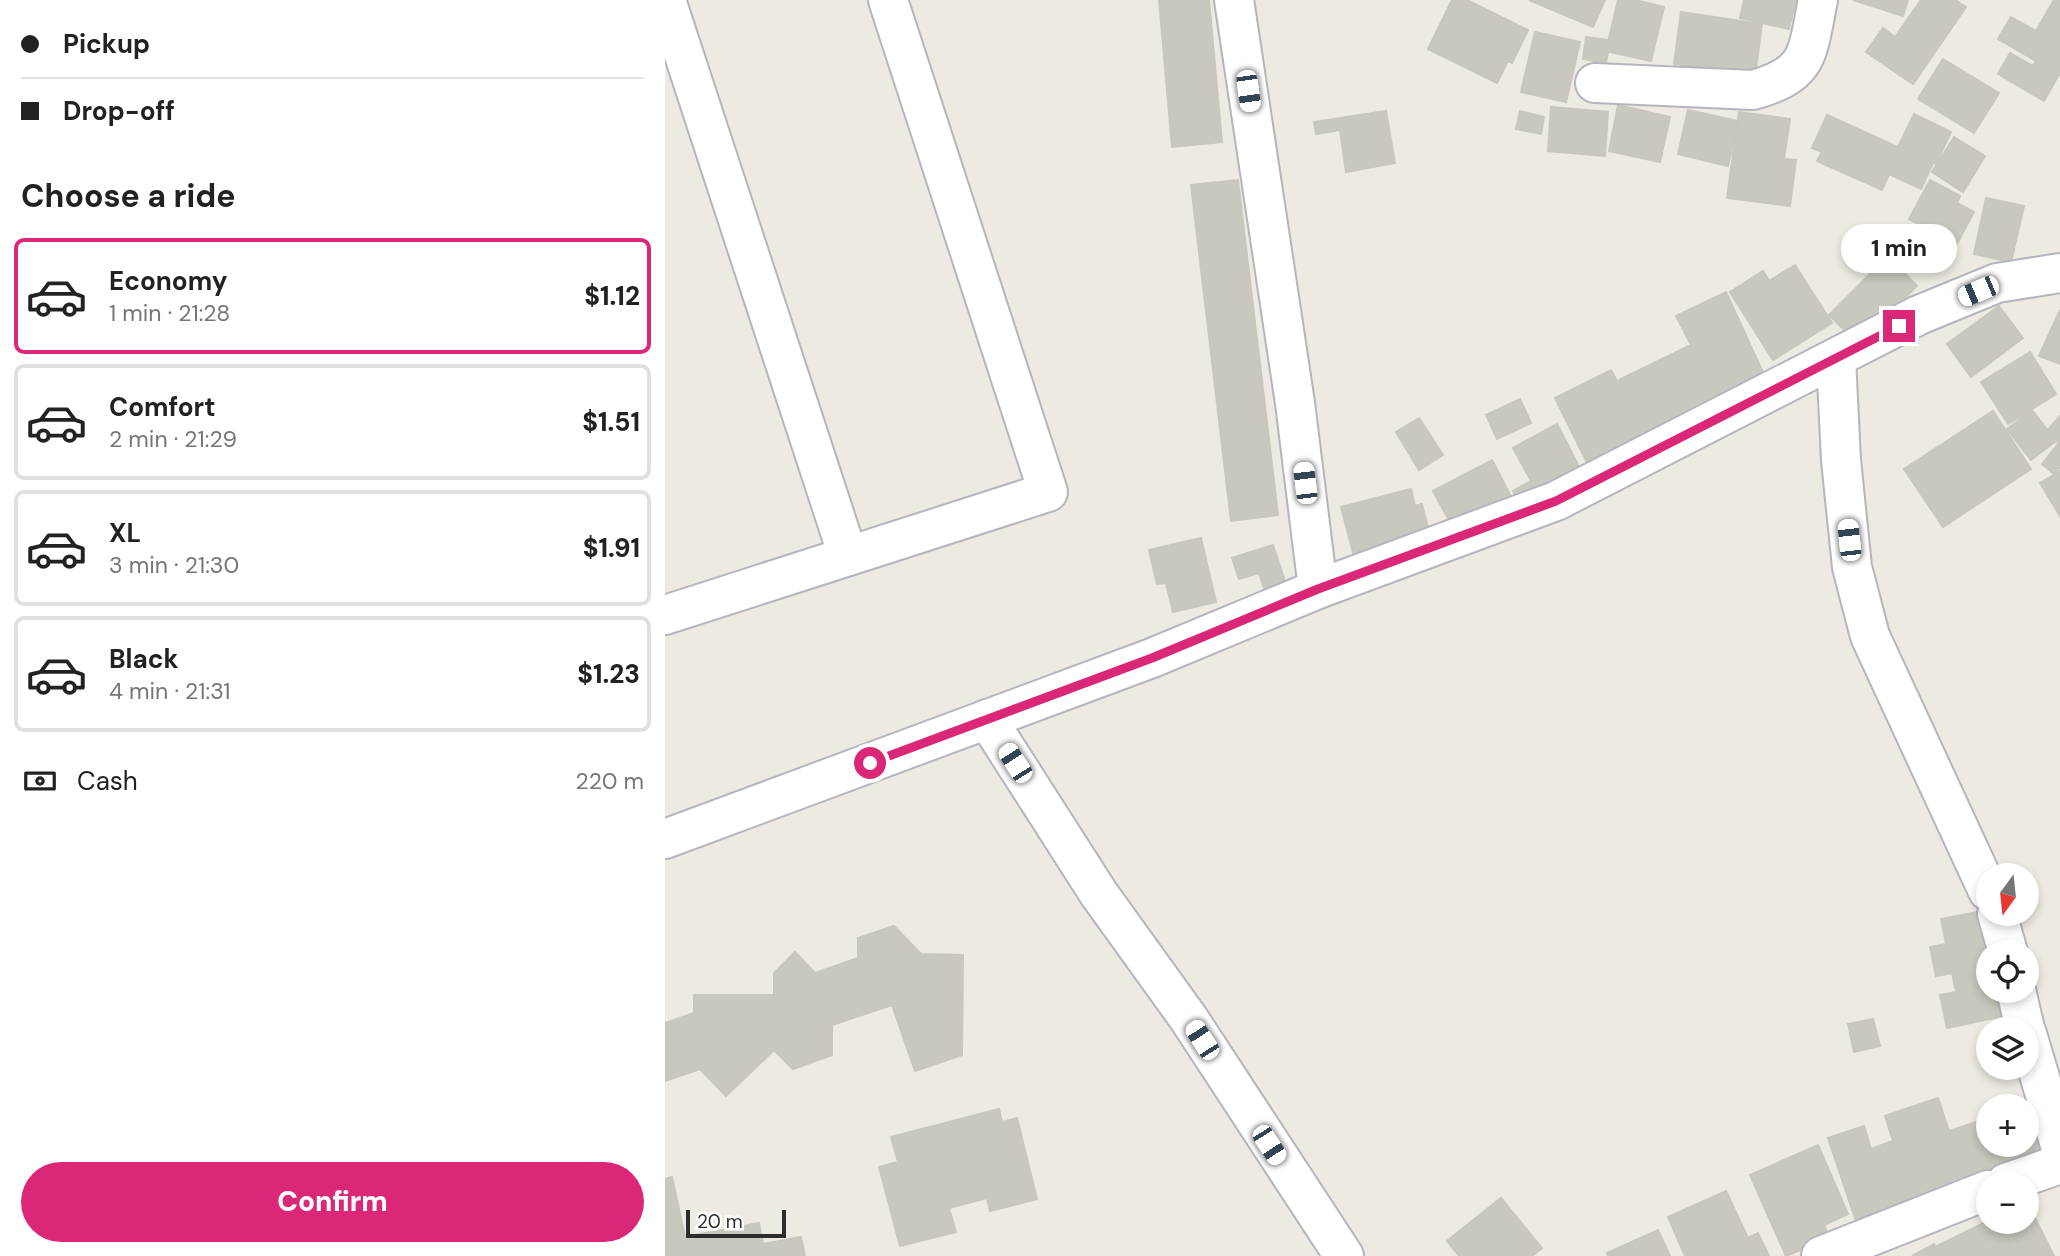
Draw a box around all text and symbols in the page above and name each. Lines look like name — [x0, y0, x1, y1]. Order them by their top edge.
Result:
text: Pickup — [63, 27, 150, 61]
car — [1235, 69, 1262, 113]
text: Drop-off — [63, 94, 175, 128]
text: Choose a ride — [21, 175, 236, 217]
callout: 1 min — [1841, 224, 1957, 274]
text: 1 min — [1871, 233, 1927, 263]
text: Economy — [109, 264, 227, 298]
icon: car — [25, 265, 88, 328]
car — [1955, 273, 2002, 309]
text: $1.12 — [584, 279, 640, 313]
text: 1 min · 21:28 — [109, 298, 230, 328]
route end — [1883, 310, 1915, 342]
text: Comfort — [109, 390, 215, 424]
icon: car — [25, 391, 88, 454]
text: $1.51 — [582, 405, 640, 439]
text: 2 min · 21:29 — [109, 424, 237, 454]
car — [1293, 461, 1318, 505]
text: XL — [109, 516, 141, 550]
icon: car — [25, 517, 88, 580]
car — [1837, 518, 1862, 562]
text: $1.91 — [583, 531, 640, 565]
text: 3 min · 21:30 — [109, 550, 239, 580]
text: Black — [109, 642, 179, 676]
icon: car — [25, 643, 88, 706]
text: $1.23 — [577, 657, 640, 691]
text: 4 min · 21:31 — [109, 676, 231, 706]
car — [995, 740, 1036, 786]
route start — [854, 747, 886, 779]
icon: cash — [21, 762, 59, 800]
text: Cash — [77, 764, 138, 798]
text: 220 m — [575, 766, 644, 796]
north arrow — [1976, 863, 2039, 926]
map controls — [1976, 863, 2039, 1234]
button: locate — [1976, 940, 2039, 1003]
car — [1182, 1017, 1223, 1063]
button: layers — [1976, 1017, 2039, 1080]
button: + — [1976, 1094, 2039, 1157]
car — [1249, 1122, 1290, 1168]
button: Confirm — [21, 1162, 644, 1242]
button: − — [1976, 1171, 2039, 1234]
scale bar — [686, 1207, 786, 1239]
text: 20 m — [697, 1209, 743, 1234]

